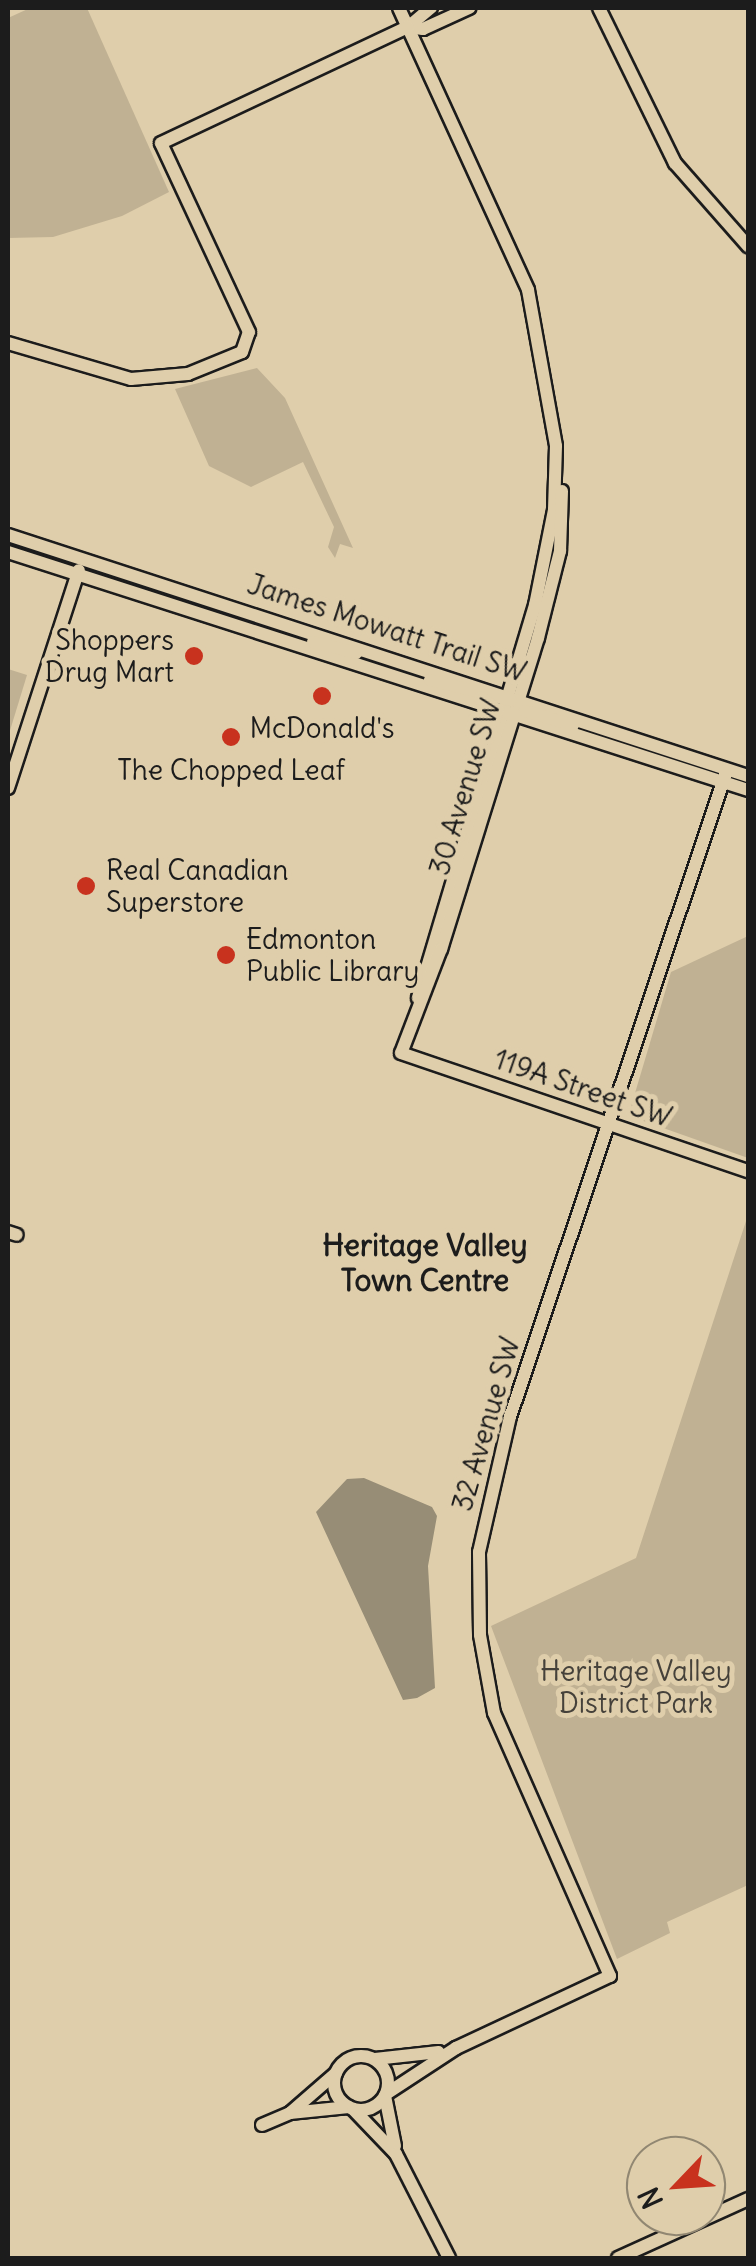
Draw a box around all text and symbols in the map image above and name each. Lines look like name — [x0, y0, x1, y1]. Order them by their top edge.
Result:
street label: James Mowatt Trail SW — [243, 567, 531, 689]
place label: Shoppers Drug Mart — [45, 623, 174, 689]
marker: Shoppers Drug Mart — [183, 645, 205, 667]
marker: McDonald's — [311, 685, 333, 707]
street label: 30 Avenue SW — [422, 695, 508, 879]
place label: McDonald's — [249, 711, 395, 745]
marker: The Chopped Leaf — [220, 726, 242, 748]
place label: The Chopped Leaf — [117, 753, 345, 787]
place label: Real Canadian Superstore — [106, 853, 288, 919]
marker: Real Canadian Superstore — [75, 875, 97, 897]
place label: Edmonton Public Library — [246, 922, 419, 988]
marker: Edmonton Public Library — [215, 944, 237, 966]
street label: 119A Street SW — [490, 1042, 676, 1134]
district label: Heritage Valley Town Centre — [323, 1227, 527, 1298]
street label: 32 Avenue SW — [445, 1333, 527, 1515]
park label: Heritage Valley District Park — [540, 1654, 732, 1720]
north arrow — [626, 2136, 726, 2236]
text: N — [630, 2181, 671, 2214]

